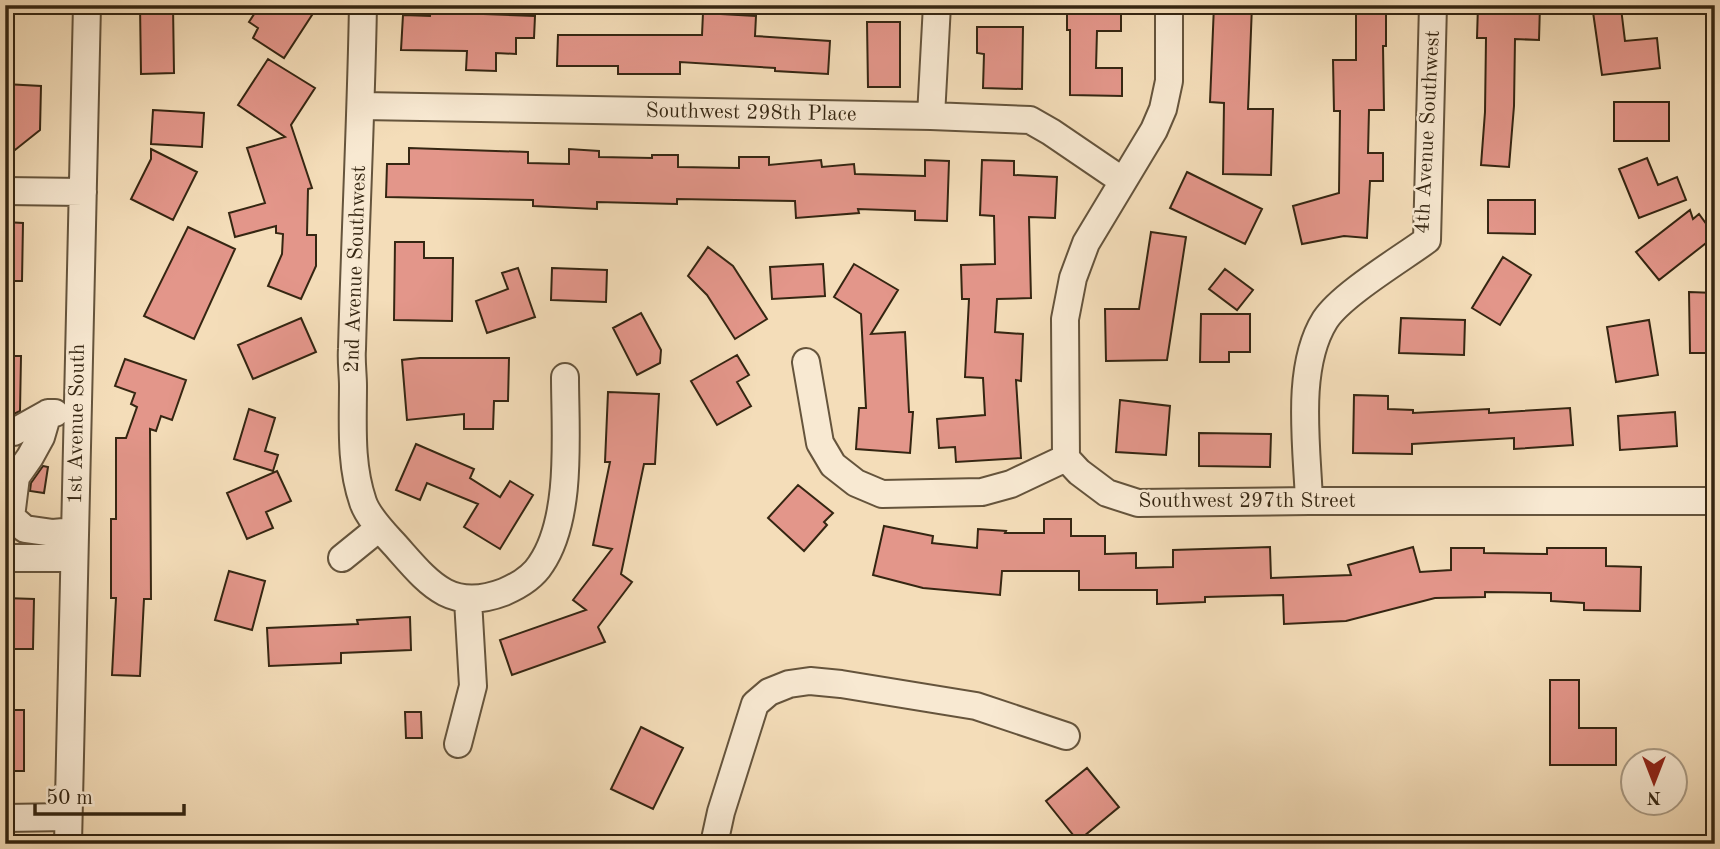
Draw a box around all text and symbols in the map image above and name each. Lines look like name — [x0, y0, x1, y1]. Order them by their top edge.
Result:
street label: 4th Avenue Southwest — [1412, 29, 1444, 235]
street label: Southwest 298th Place — [645, 101, 857, 125]
street label: 2nd Avenue Southwest — [342, 165, 370, 373]
street label: 1st Avenue South — [65, 344, 89, 504]
street label: Southwest 297th Street — [1138, 491, 1356, 512]
north arrow — [1618, 748, 1688, 818]
scale bar — [35, 772, 184, 816]
text: N — [1646, 787, 1661, 806]
text: 50 m — [46, 788, 93, 809]

